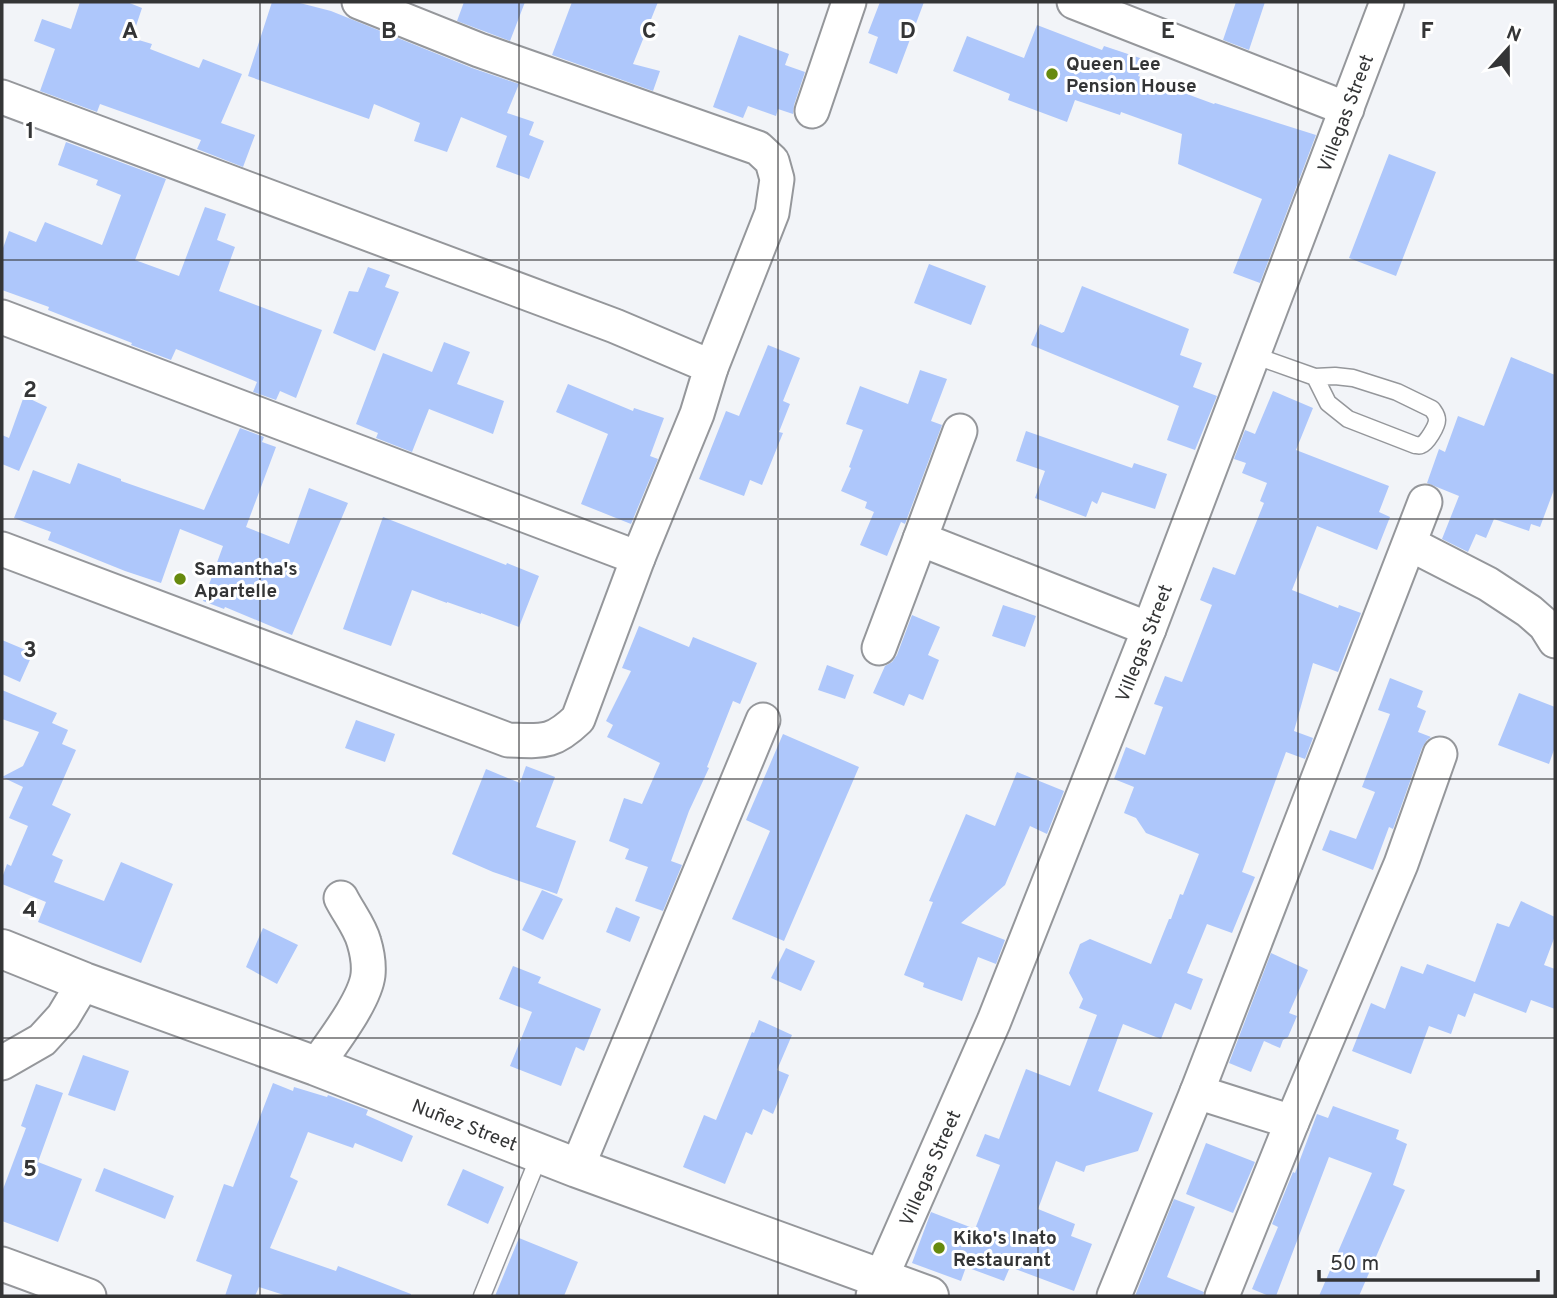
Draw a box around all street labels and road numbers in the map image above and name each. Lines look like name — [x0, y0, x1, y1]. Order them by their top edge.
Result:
street label: Villegas Street — [1313, 51, 1380, 176]
street label: Villegas Street — [1111, 581, 1179, 706]
street label: Nuñez Street — [408, 1095, 520, 1158]
street label: Villegas Street — [895, 1107, 967, 1230]

